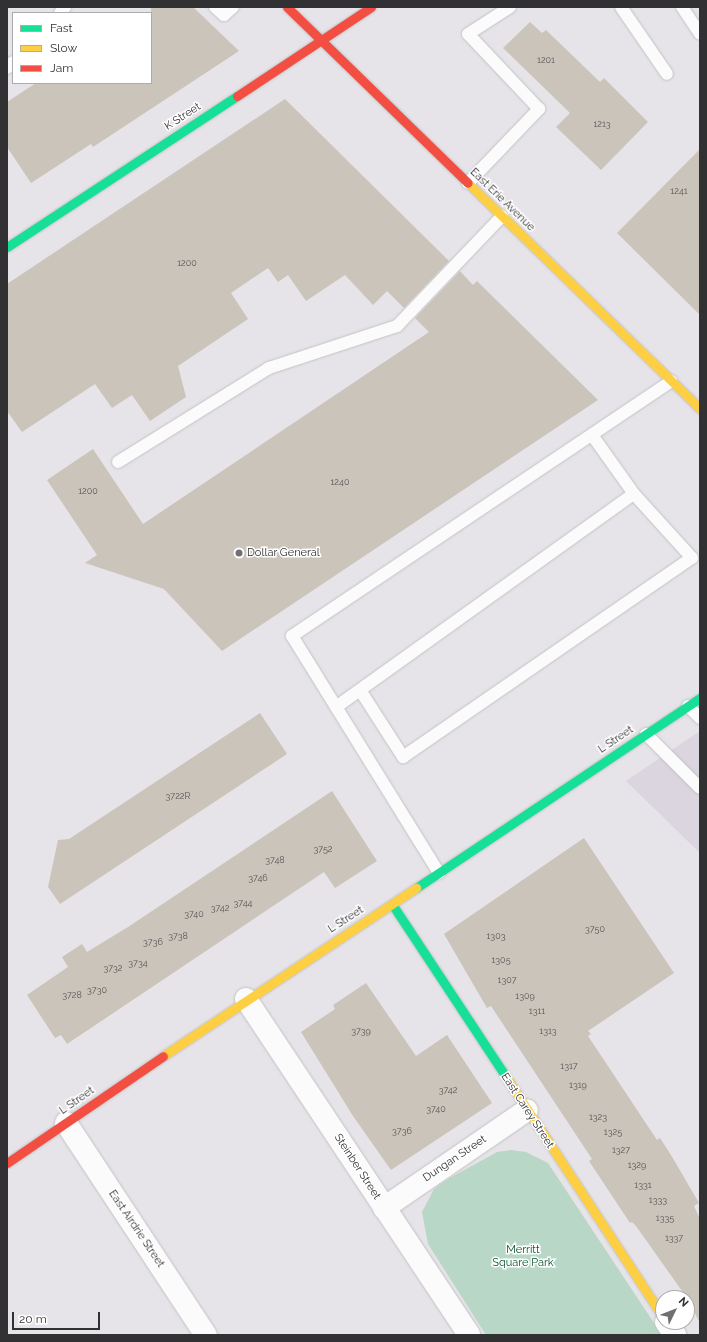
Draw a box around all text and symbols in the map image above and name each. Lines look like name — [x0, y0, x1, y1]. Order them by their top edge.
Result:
legend — [12, 12, 152, 84]
text: Fast — [50, 21, 73, 35]
text: Slow — [50, 41, 77, 55]
house number: 1201 — [537, 55, 555, 65]
text: Jam — [50, 61, 73, 75]
street label: K Street — [162, 100, 204, 134]
house number: 1213 — [593, 119, 611, 129]
street label: East Erie Avenue — [467, 166, 537, 234]
house number: 1241 — [670, 186, 688, 196]
house number: 1200 — [177, 258, 197, 268]
house number: 1240 — [331, 477, 349, 487]
house number: 1200 — [78, 486, 98, 496]
place label: Dollar General — [247, 546, 320, 560]
marker: Dollar General — [234, 548, 244, 558]
street label: L Street — [596, 723, 636, 757]
house number: 3722R — [166, 791, 190, 801]
house number: 3752 — [313, 844, 333, 854]
house number: 3748 — [265, 855, 285, 865]
house number: 3746 — [248, 873, 268, 883]
house number: 3744 — [234, 898, 252, 908]
house number: 3742 — [211, 903, 229, 913]
street label: L Street — [326, 904, 366, 936]
house number: 3740 — [184, 909, 204, 919]
house number: 3750 — [585, 924, 605, 934]
house number: 3738 — [168, 931, 188, 941]
house number: 1303 — [487, 931, 505, 941]
house number: 3736 — [143, 937, 163, 947]
house number: 1305 — [491, 955, 511, 965]
house number: 3734 — [128, 958, 148, 968]
house number: 3732 — [103, 963, 123, 973]
house number: 1307 — [498, 975, 516, 985]
house number: 3730 — [87, 985, 107, 995]
house number: 3728 — [62, 990, 82, 1000]
house number: 1309 — [515, 991, 535, 1001]
house number: 1311 — [529, 1006, 545, 1016]
house number: 3739 — [351, 1026, 371, 1036]
house number: 1313 — [539, 1026, 557, 1036]
house number: 1317 — [560, 1061, 578, 1071]
street label: East Carey Street — [498, 1071, 556, 1151]
house number: 1319 — [569, 1080, 587, 1090]
street label: L Street — [57, 1084, 97, 1118]
house number: 3742 — [439, 1085, 457, 1095]
house number: 3740 — [426, 1104, 446, 1114]
house number: 1323 — [589, 1112, 607, 1122]
house number: 3736 — [392, 1126, 412, 1136]
house number: 1325 — [604, 1127, 622, 1137]
street label: Steinber Street — [331, 1132, 383, 1202]
street label: Dungan Street — [421, 1133, 489, 1185]
house number: 1327 — [612, 1145, 630, 1155]
house number: 1329 — [628, 1160, 646, 1170]
house number: 1331 — [634, 1180, 652, 1190]
street label: East Airdrie Street — [105, 1188, 167, 1270]
house number: 1333 — [649, 1195, 667, 1205]
house number: 1335 — [656, 1213, 674, 1223]
house number: 1337 — [665, 1233, 683, 1243]
park label: Merritt Square Park — [492, 1244, 554, 1270]
north arrow — [655, 1290, 695, 1330]
text: N — [676, 1295, 691, 1310]
scale bar — [14, 1304, 102, 1330]
text: 20 m — [19, 1312, 47, 1326]

